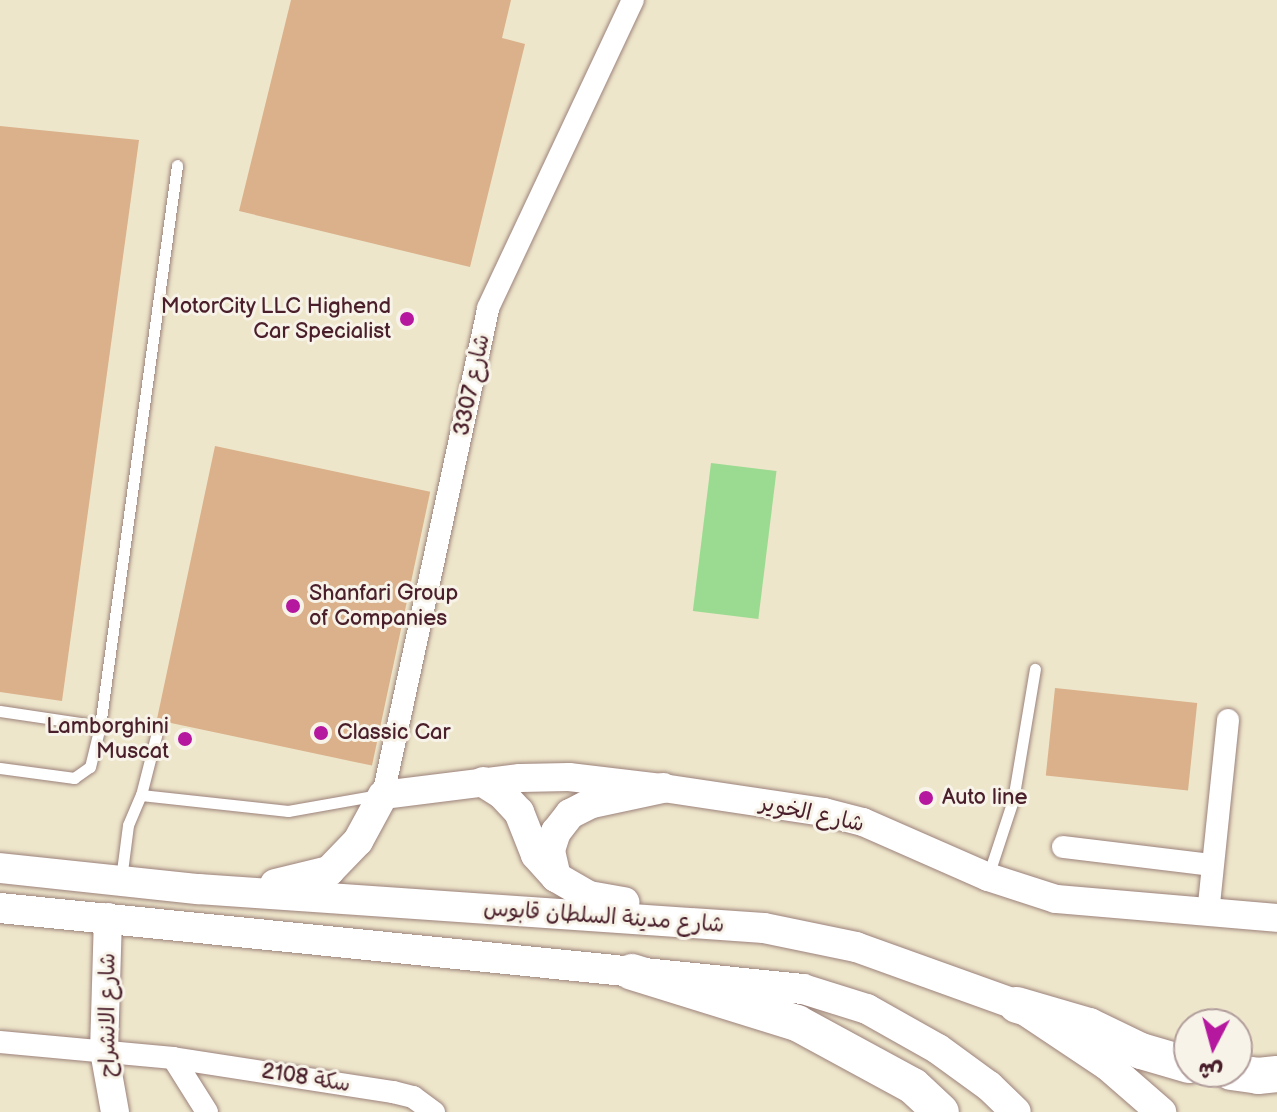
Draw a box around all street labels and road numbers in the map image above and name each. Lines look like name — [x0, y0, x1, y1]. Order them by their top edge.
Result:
street label: 3307 شارع — [448, 331, 496, 439]
street label: شارع الخوير — [758, 790, 866, 838]
street label: شارع مدينة السلطان قابوس — [483, 895, 725, 939]
street label: شارع الانشراح — [95, 953, 121, 1077]
street label: سكة 2108 — [260, 1058, 352, 1098]

